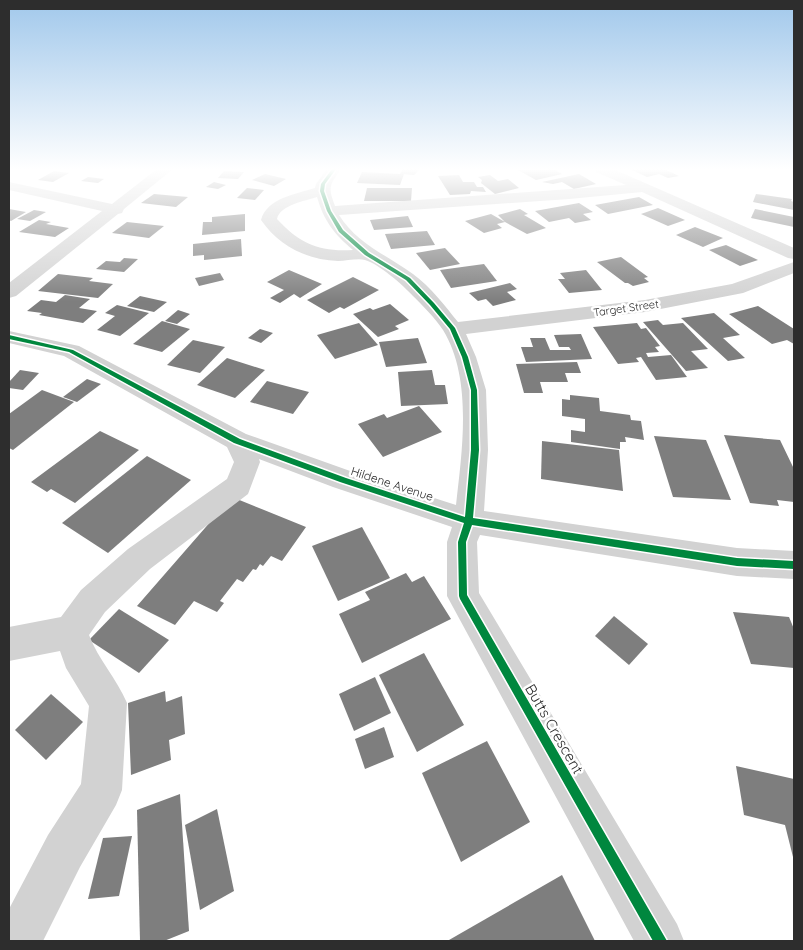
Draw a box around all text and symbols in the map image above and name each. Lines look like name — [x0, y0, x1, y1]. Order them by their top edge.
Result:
street label: Target Street — [592, 296, 660, 320]
street label: Hildene Avenue — [349, 463, 436, 504]
street label: Butts Crescent — [521, 680, 588, 777]

